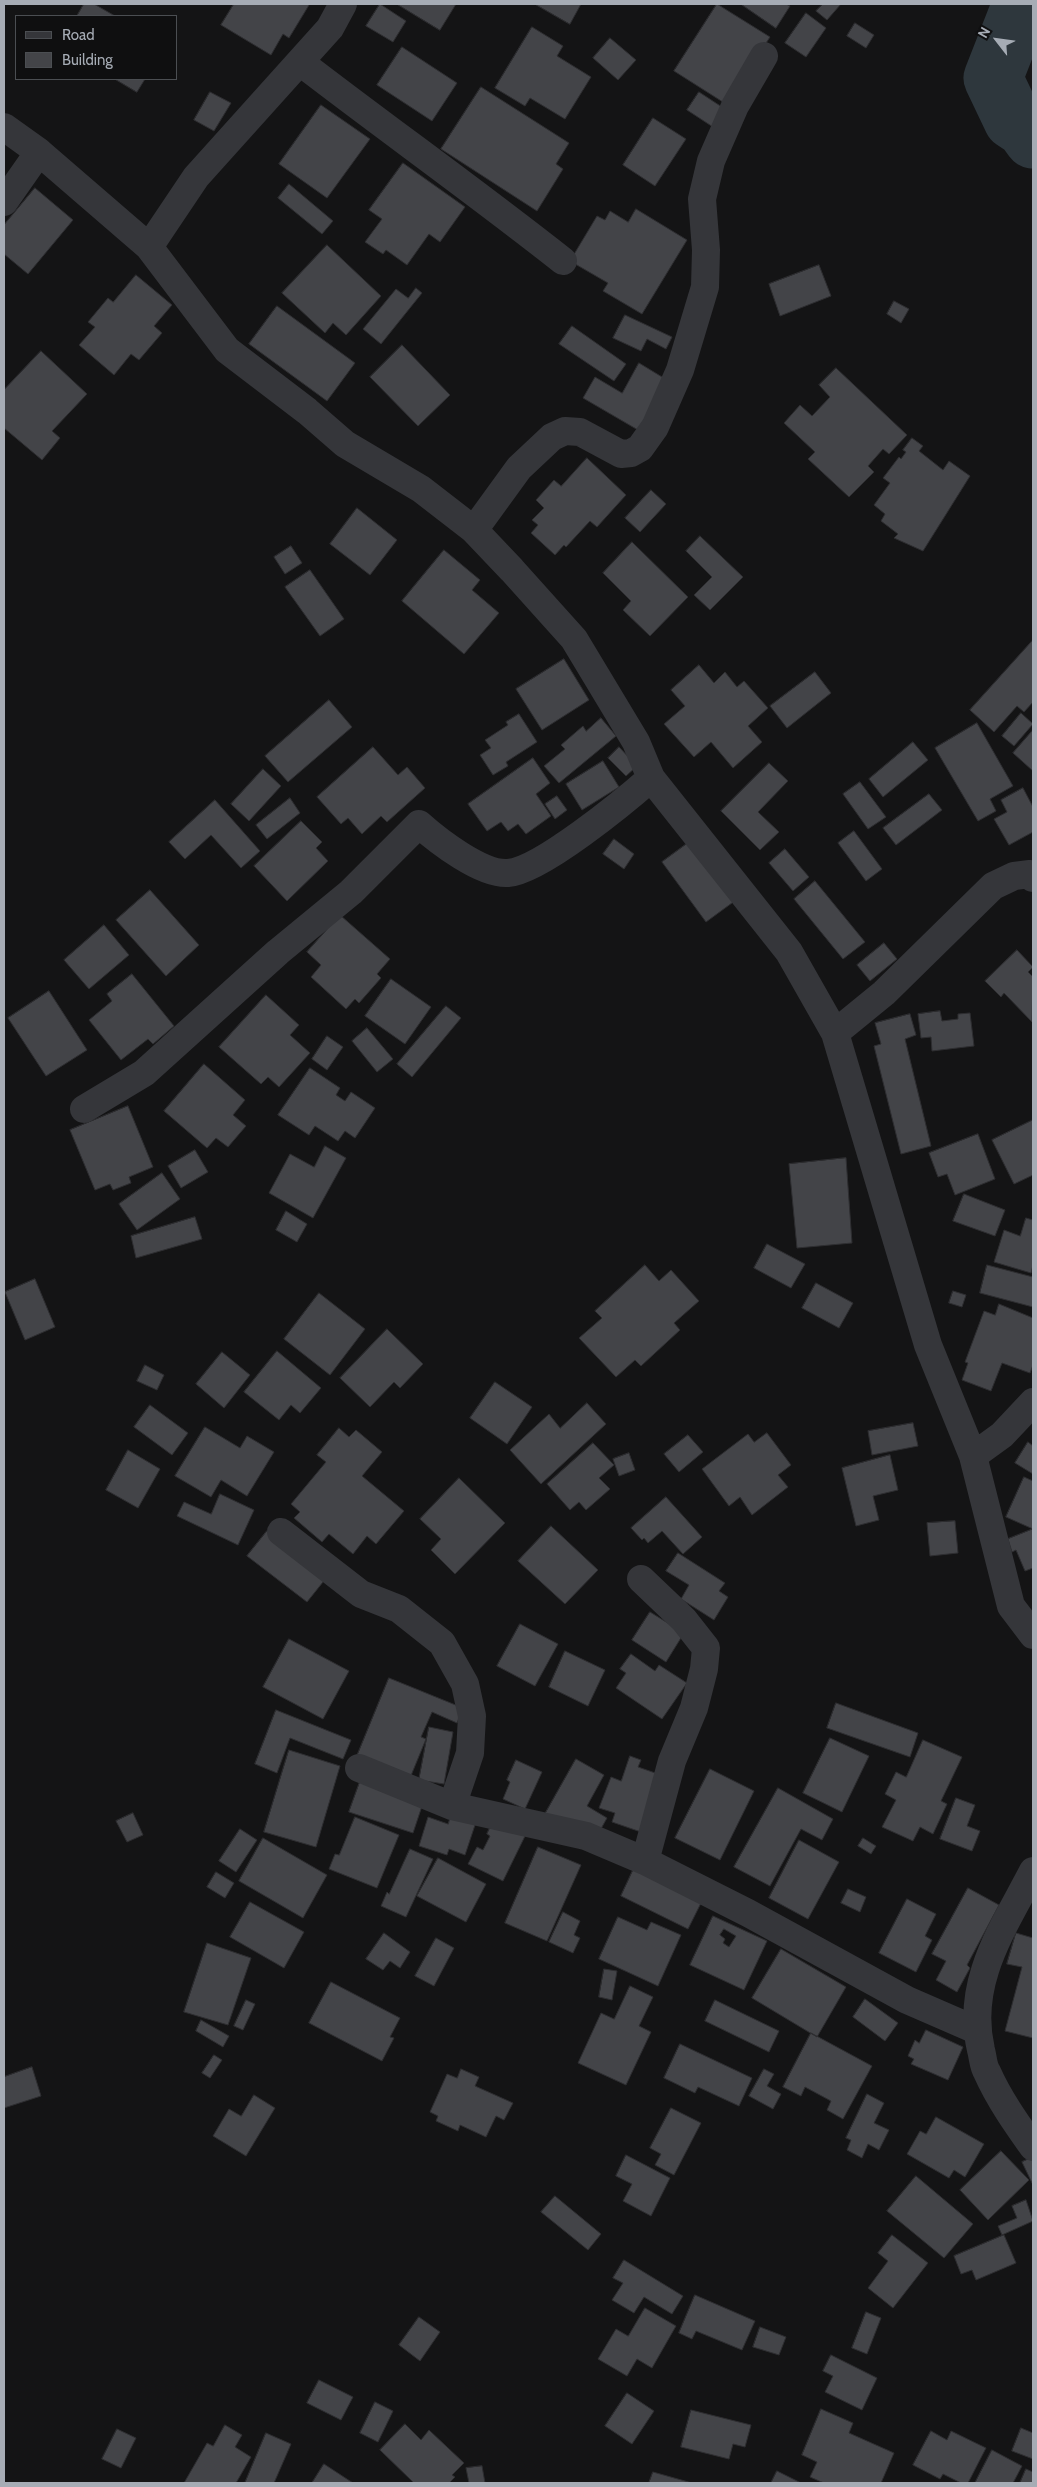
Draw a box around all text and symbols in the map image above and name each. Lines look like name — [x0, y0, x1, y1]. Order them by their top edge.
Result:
legend — [15, 15, 178, 80]
north arrow — [972, 15, 1022, 65]
text: N — [974, 24, 994, 41]
text: Road — [62, 26, 95, 44]
text: Building — [62, 51, 113, 69]

